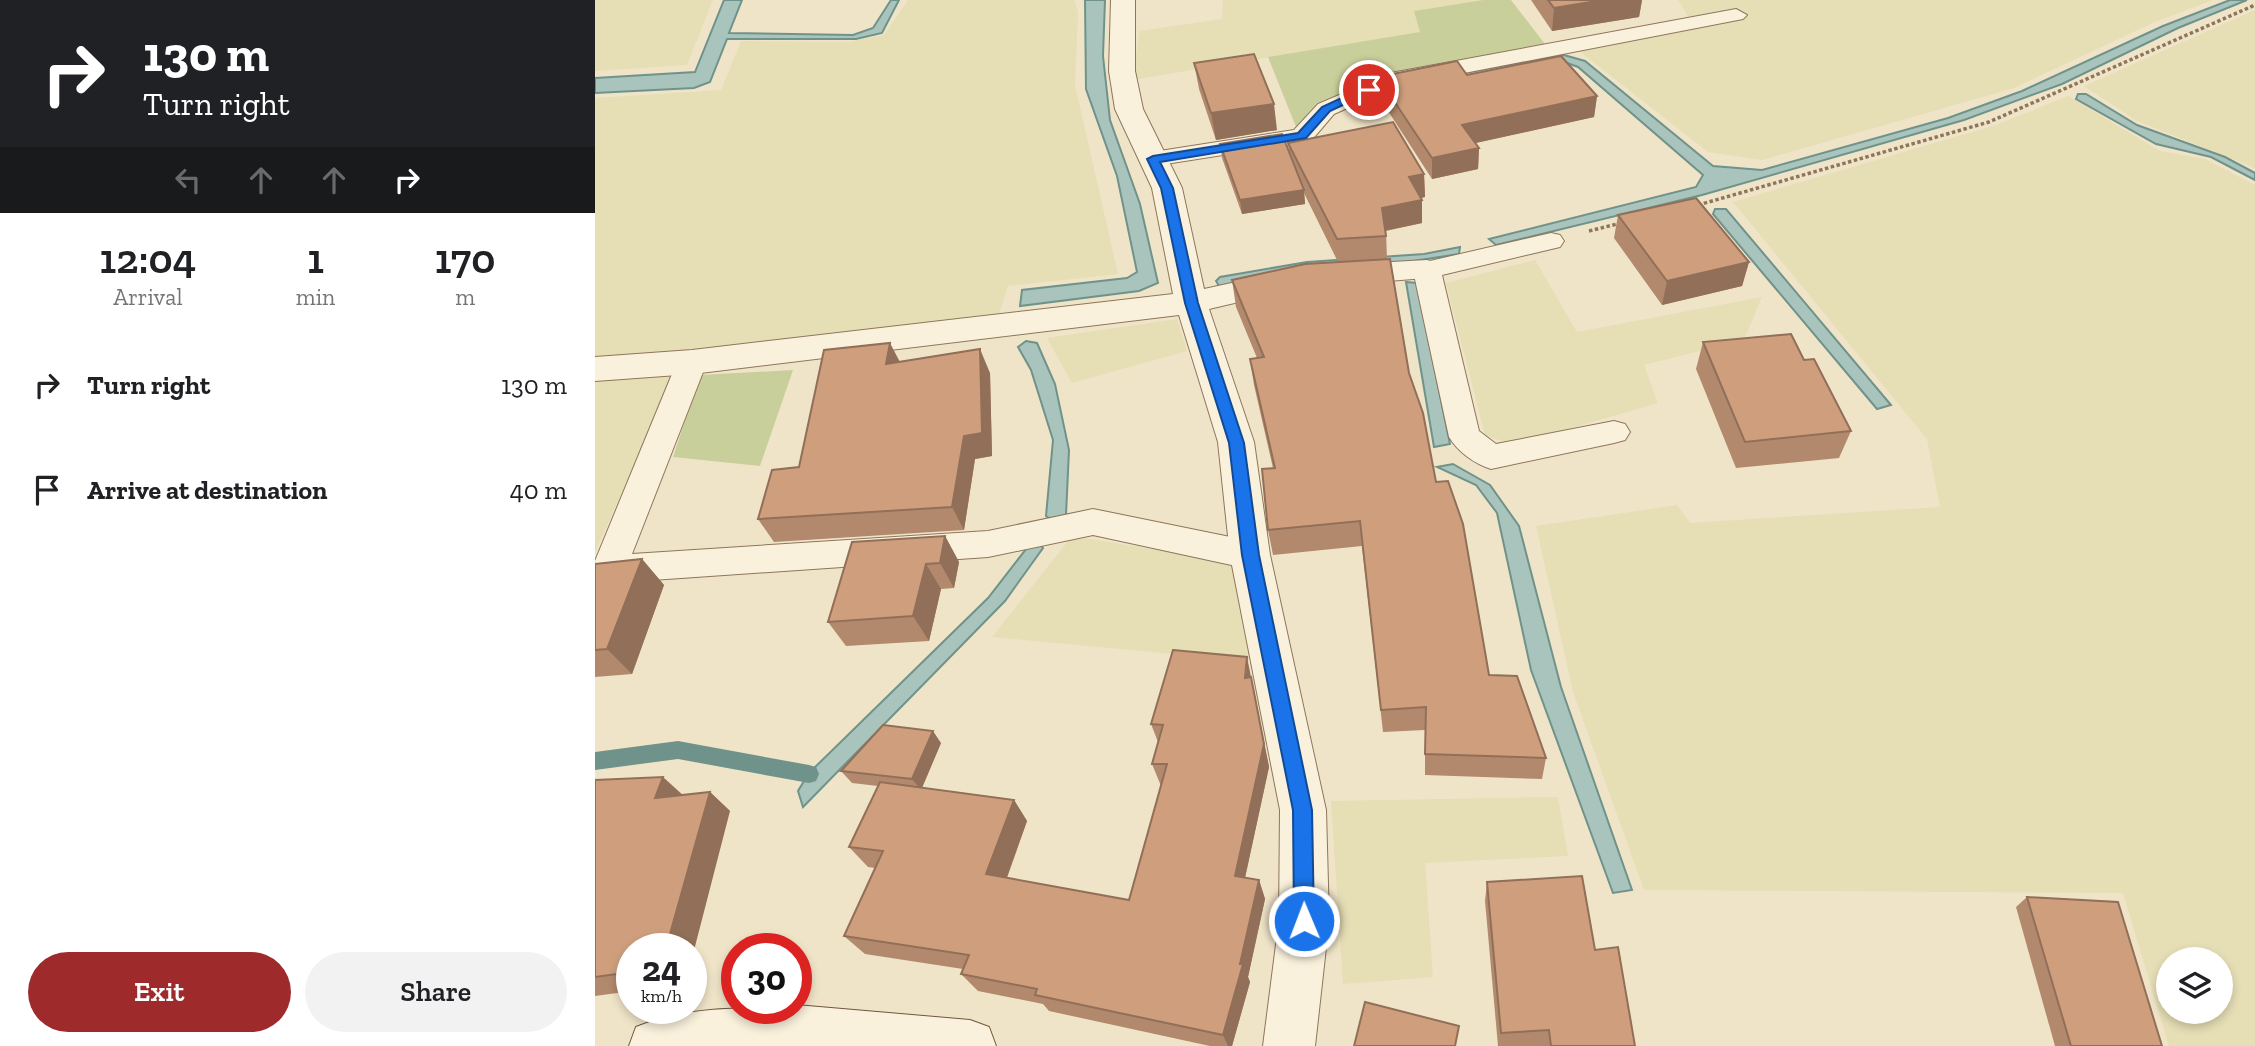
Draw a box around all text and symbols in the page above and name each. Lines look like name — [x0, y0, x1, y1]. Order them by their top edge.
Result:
text: 130 m — [143, 25, 269, 84]
icon: right — [28, 28, 119, 119]
pin — [1339, 60, 1399, 120]
icon: arrive — [1350, 71, 1388, 109]
text: Turn right — [143, 85, 290, 123]
icon: left — [169, 161, 207, 199]
icon: ahead — [242, 161, 280, 199]
icon: ahead — [315, 161, 353, 199]
icon: right — [388, 161, 426, 199]
text: 12:04 — [100, 233, 196, 284]
text: 1 — [307, 233, 324, 284]
text: 170 — [435, 233, 495, 284]
text: Arrival — [113, 283, 183, 311]
text: min — [296, 283, 335, 311]
text: m — [455, 283, 475, 311]
icon: right — [28, 366, 66, 404]
text: Turn right — [87, 369, 210, 401]
text: 130 m — [501, 369, 567, 401]
icon: arrive — [28, 471, 66, 509]
text: Arrive at destination — [87, 474, 327, 506]
text: 40 m — [510, 474, 567, 506]
position arrow — [1267, 884, 1341, 958]
speed limit sign: 30 — [721, 933, 812, 1024]
map controls — [2156, 947, 2233, 1024]
button: layers — [2156, 947, 2233, 1024]
text: 24 — [642, 948, 681, 990]
button: Exit — [28, 952, 291, 1032]
button: Share — [305, 952, 567, 1032]
text: km/h — [641, 985, 682, 1007]

